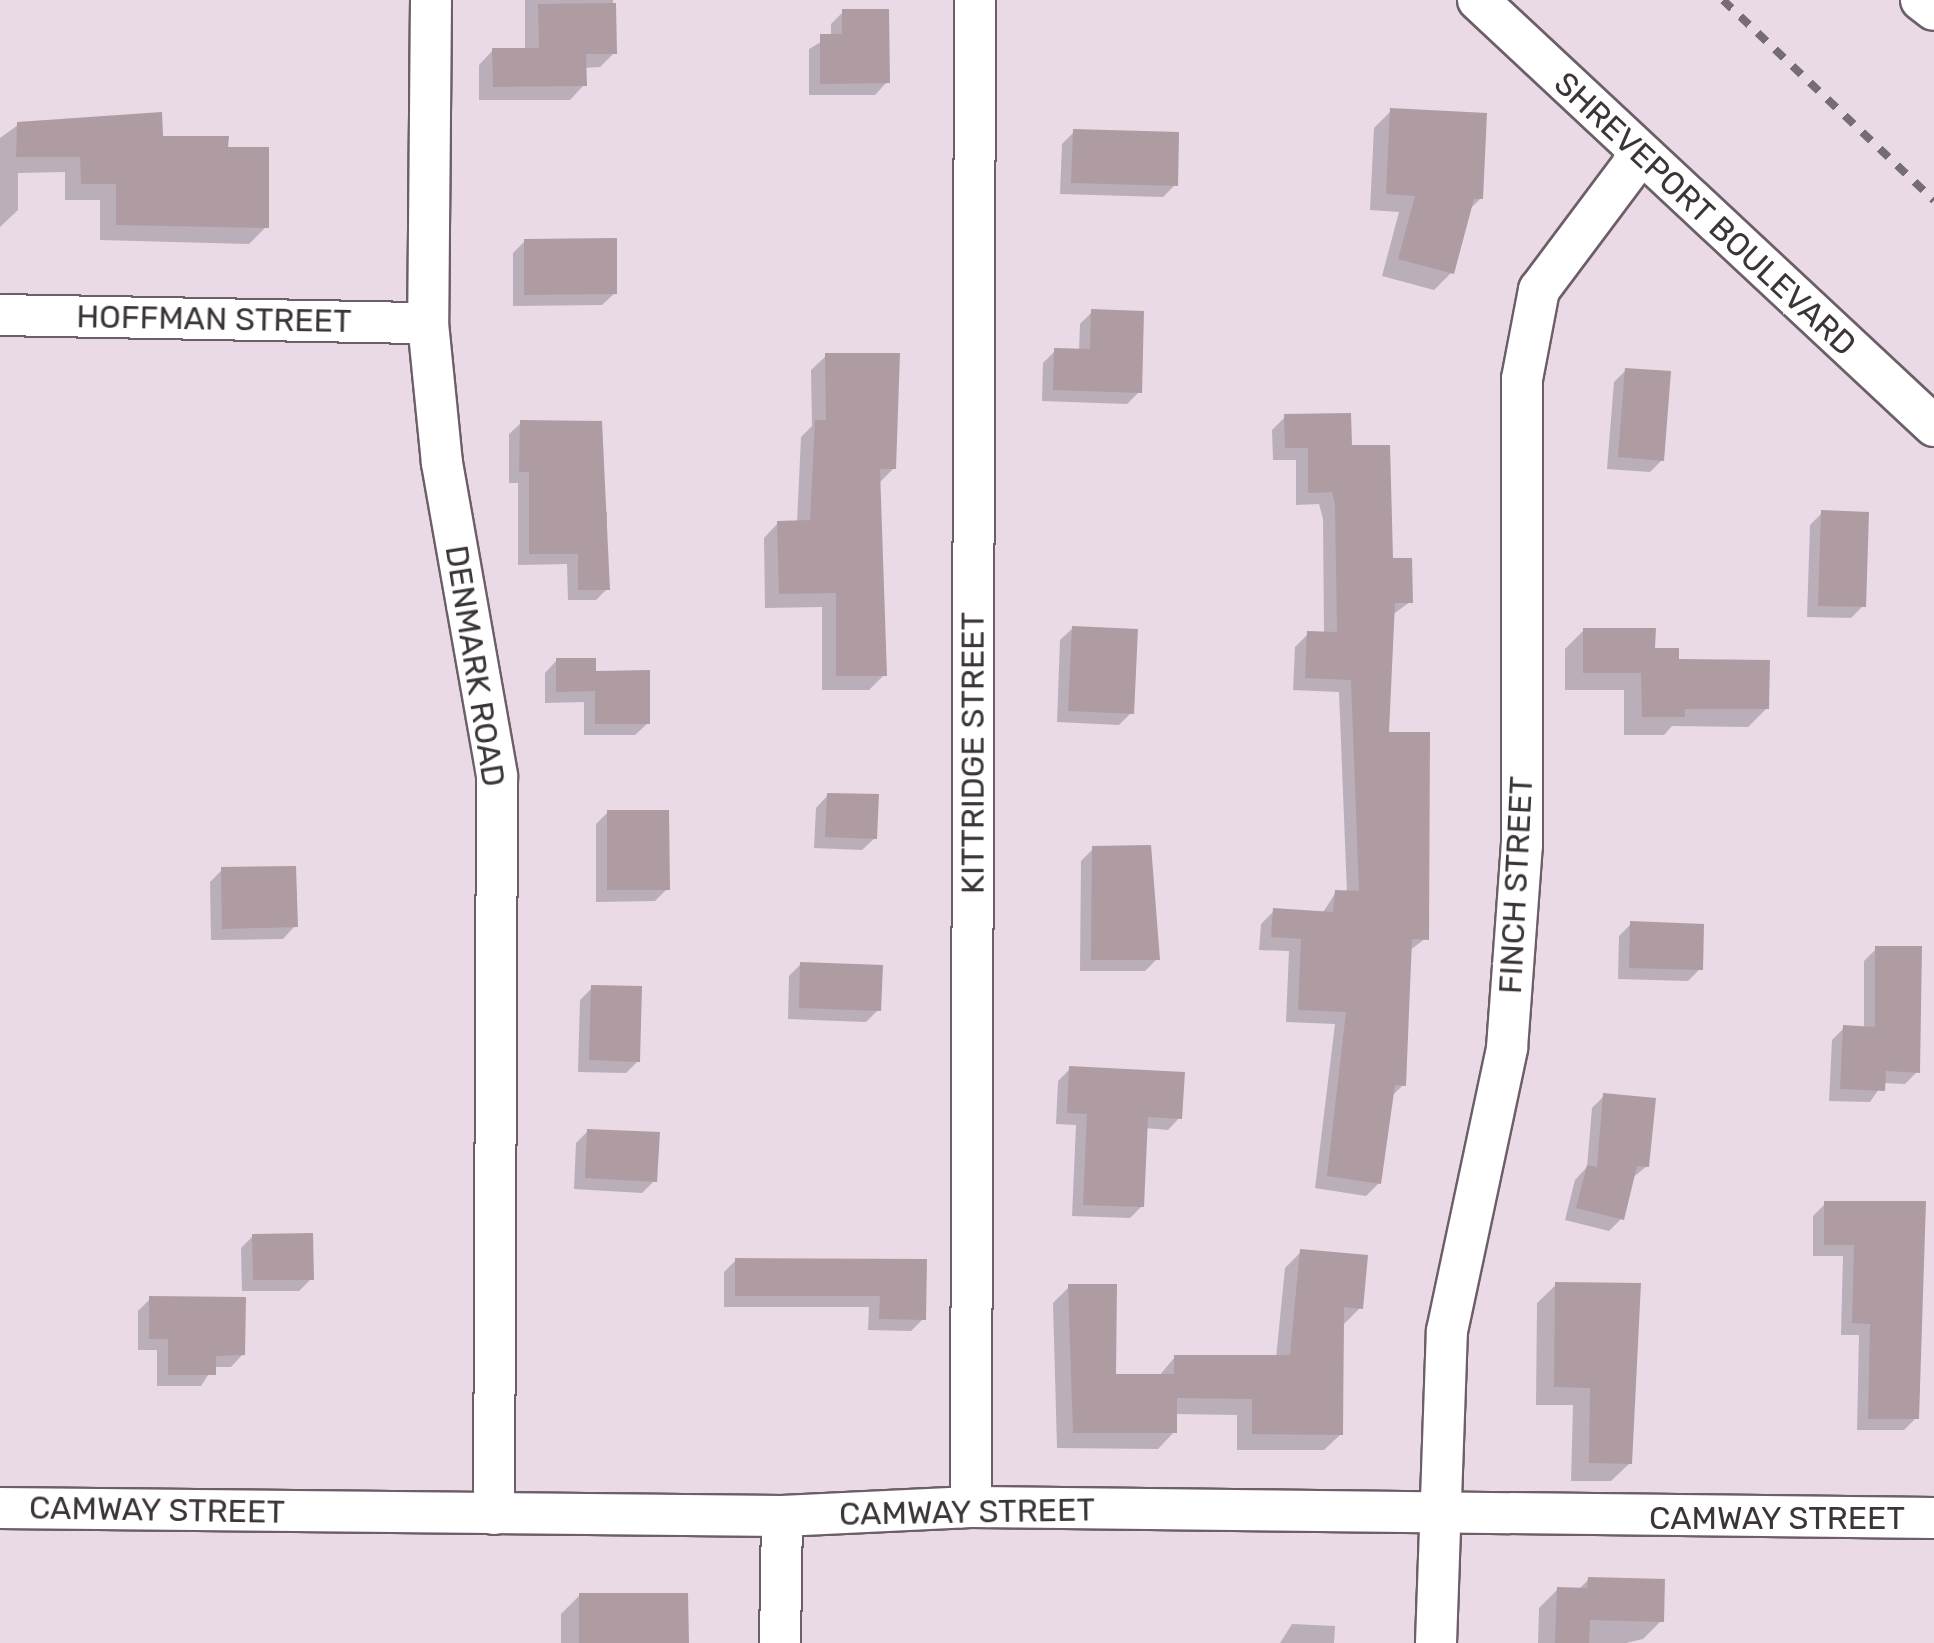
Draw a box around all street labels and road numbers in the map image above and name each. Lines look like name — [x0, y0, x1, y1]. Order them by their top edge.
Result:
street label: SHREVEPORT BOULEVARD — [1546, 64, 1864, 364]
street label: HOFFMAN STREET — [76, 297, 352, 341]
street label: DENMARK ROAD — [437, 542, 513, 790]
street label: KITTRIDGE STREET — [954, 612, 992, 894]
street label: FINCH STREET — [1491, 775, 1541, 995]
street label: CAMWAY STREET — [28, 1489, 286, 1531]
street label: CAMWAY STREET — [838, 1491, 1096, 1533]
street label: CAMWAY STREET — [1649, 1499, 1905, 1537]

